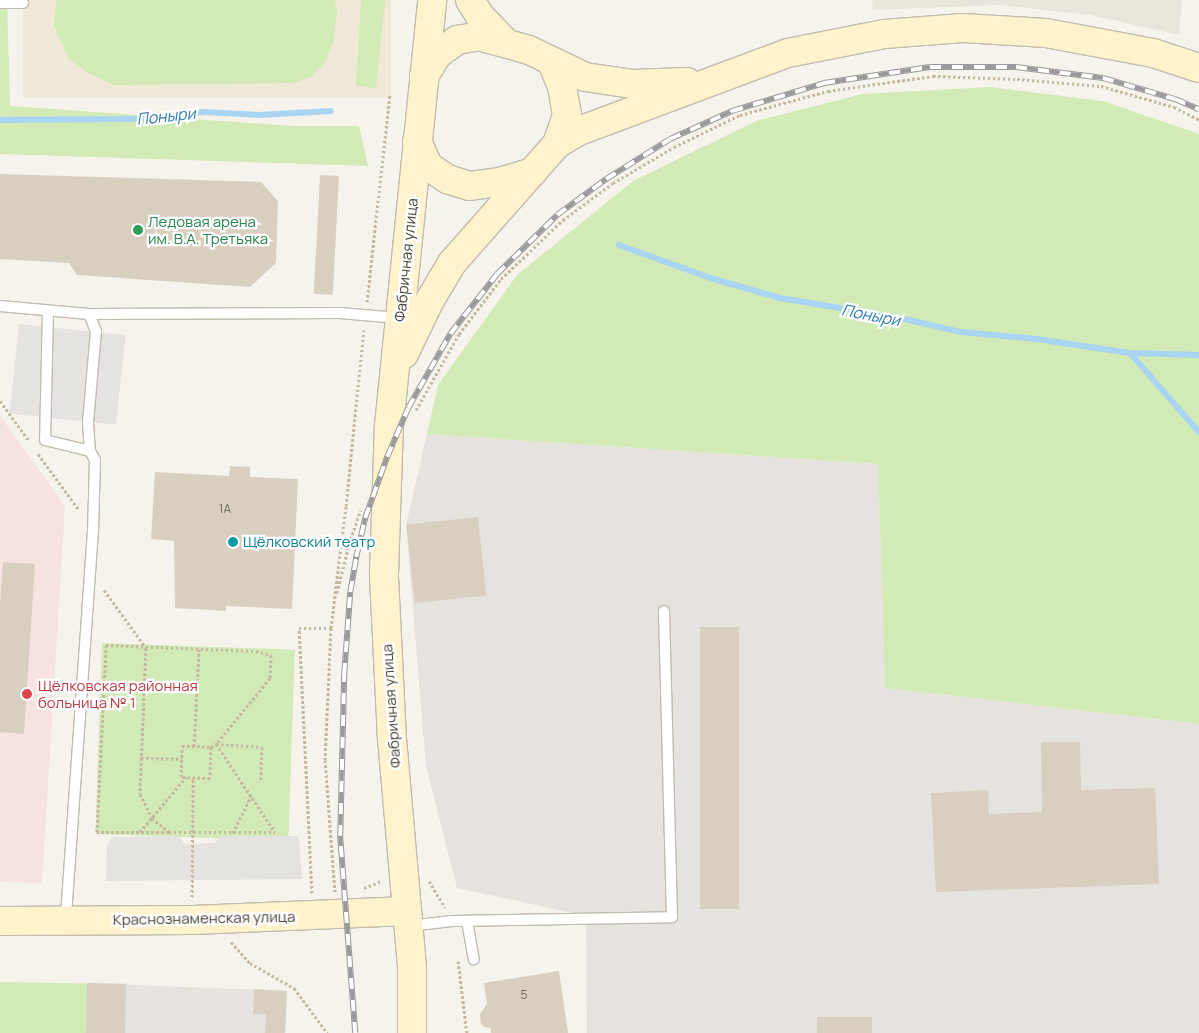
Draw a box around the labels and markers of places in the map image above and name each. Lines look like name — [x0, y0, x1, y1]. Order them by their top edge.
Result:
place label: Ледовая арена им. В.А. Третьяка — [148, 212, 268, 247]
marker: Ледовая арена им. В.А. Третьяка — [132, 224, 144, 236]
place label: Щёлковский театр — [243, 533, 375, 551]
marker: Щёлковский театр — [227, 536, 239, 548]
place label: Щёлковская районная больница № 1 — [38, 676, 198, 711]
marker: Щёлковская районная больница № 1 — [20, 687, 34, 701]

